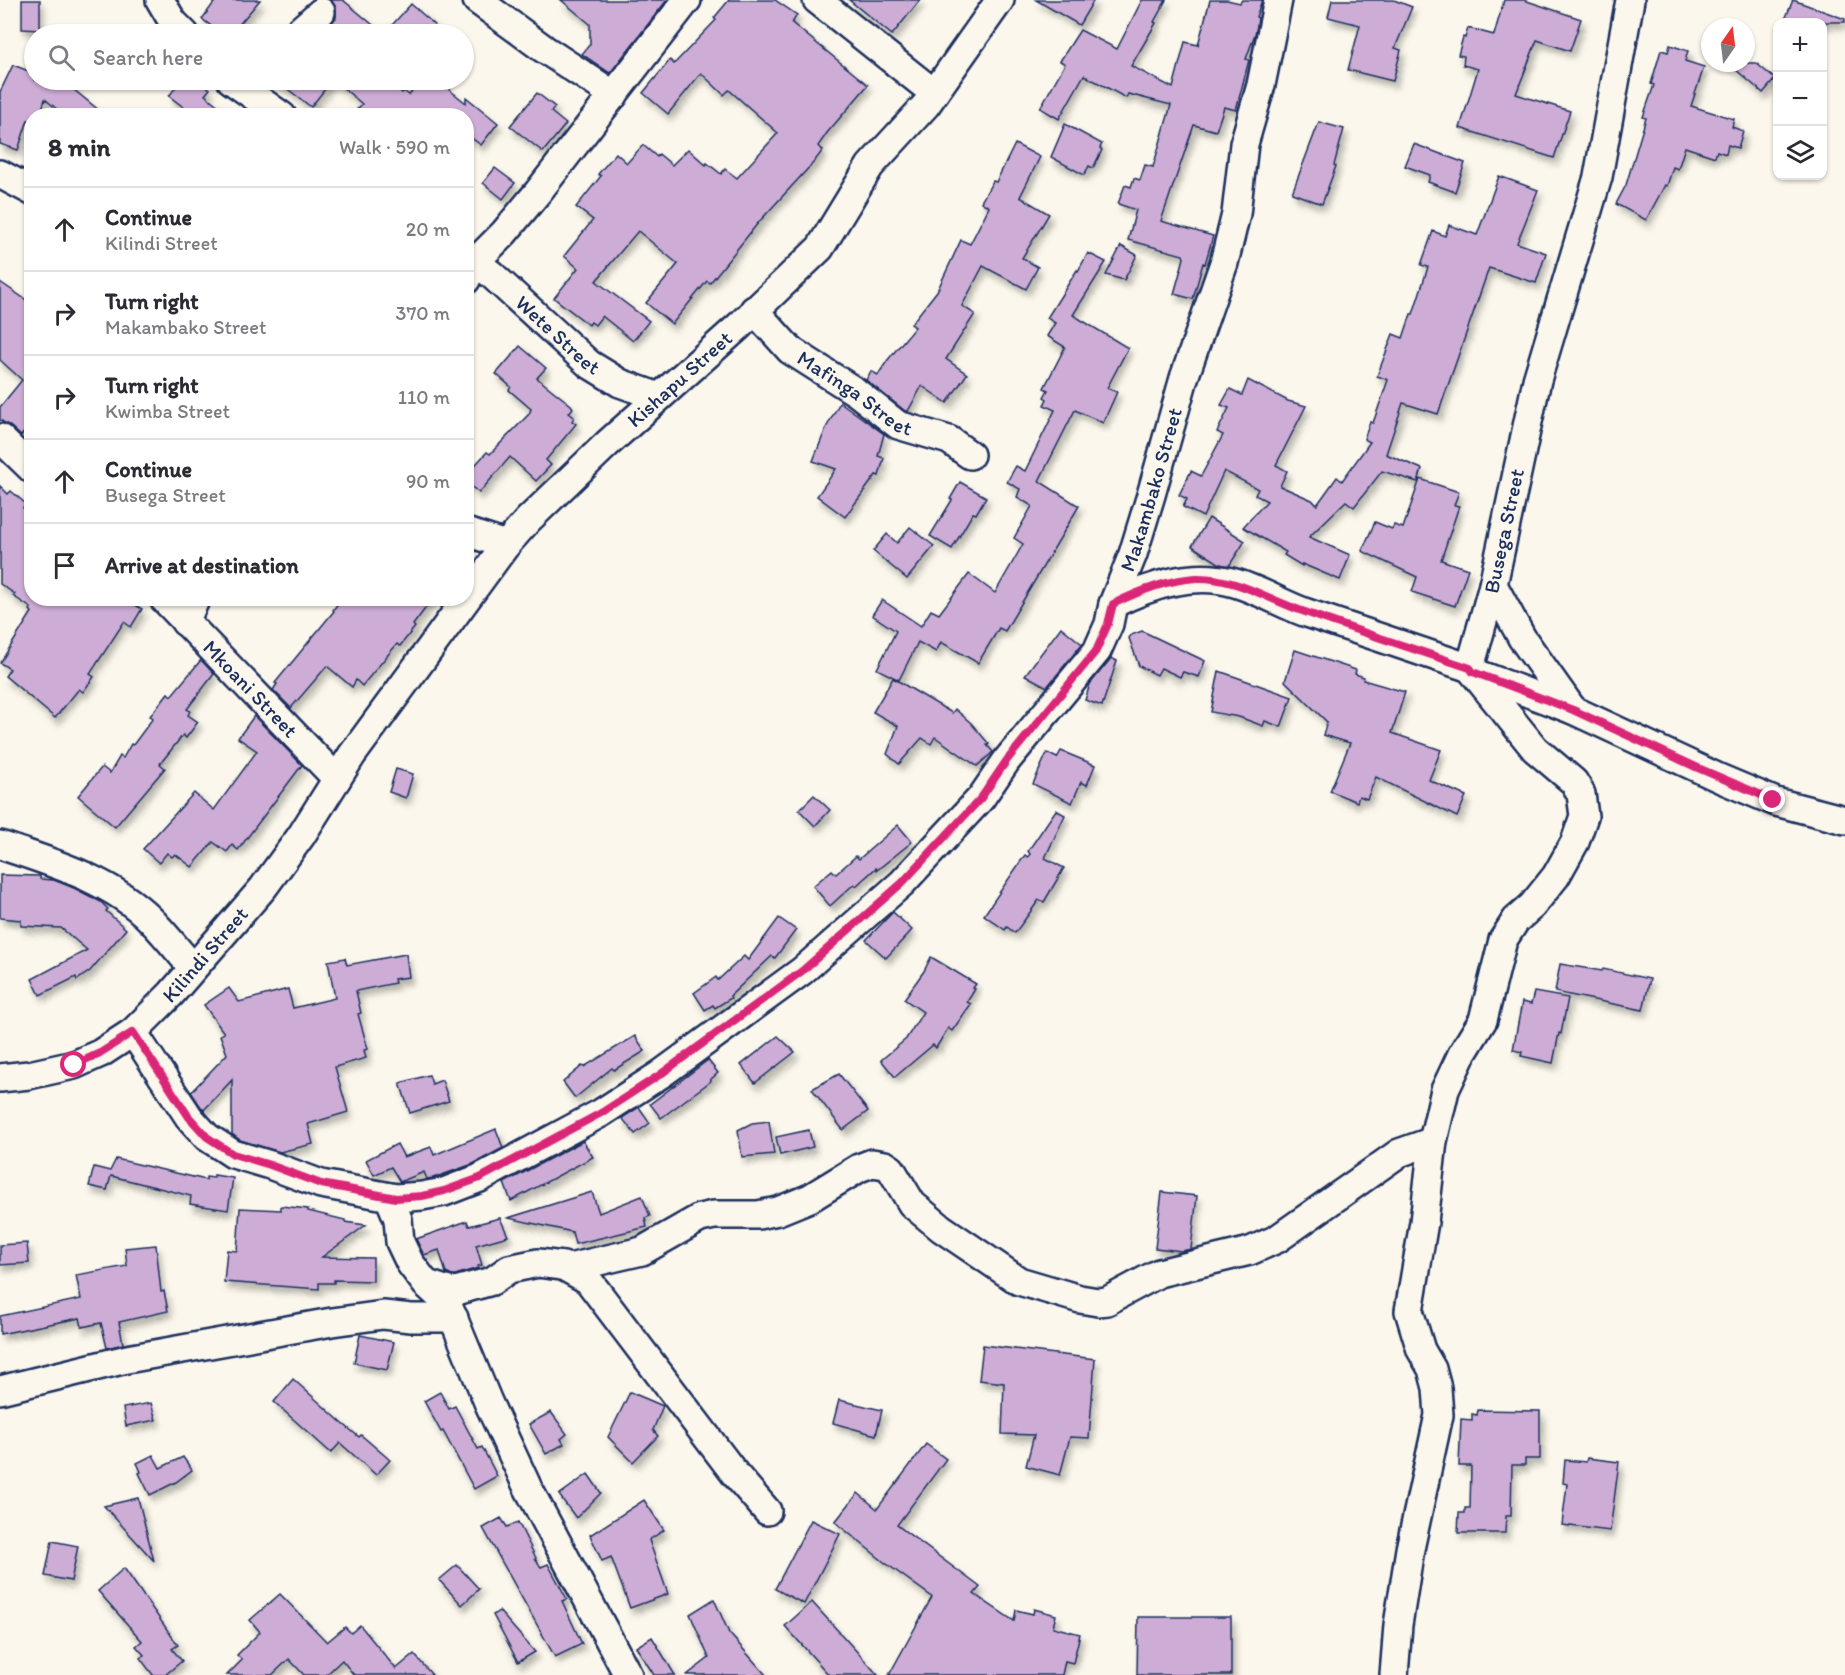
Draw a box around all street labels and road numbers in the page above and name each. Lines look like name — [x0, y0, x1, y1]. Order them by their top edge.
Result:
street label: Wete Street — [511, 290, 605, 380]
street label: Kishapu Street — [622, 325, 737, 432]
street label: Mafinga Street — [793, 345, 915, 440]
street label: Makambako Street — [1114, 405, 1187, 575]
street label: Busega Street — [1478, 466, 1529, 595]
street label: Mkoani Street — [198, 635, 303, 742]
street label: Kilindi Street — [157, 901, 253, 1007]

